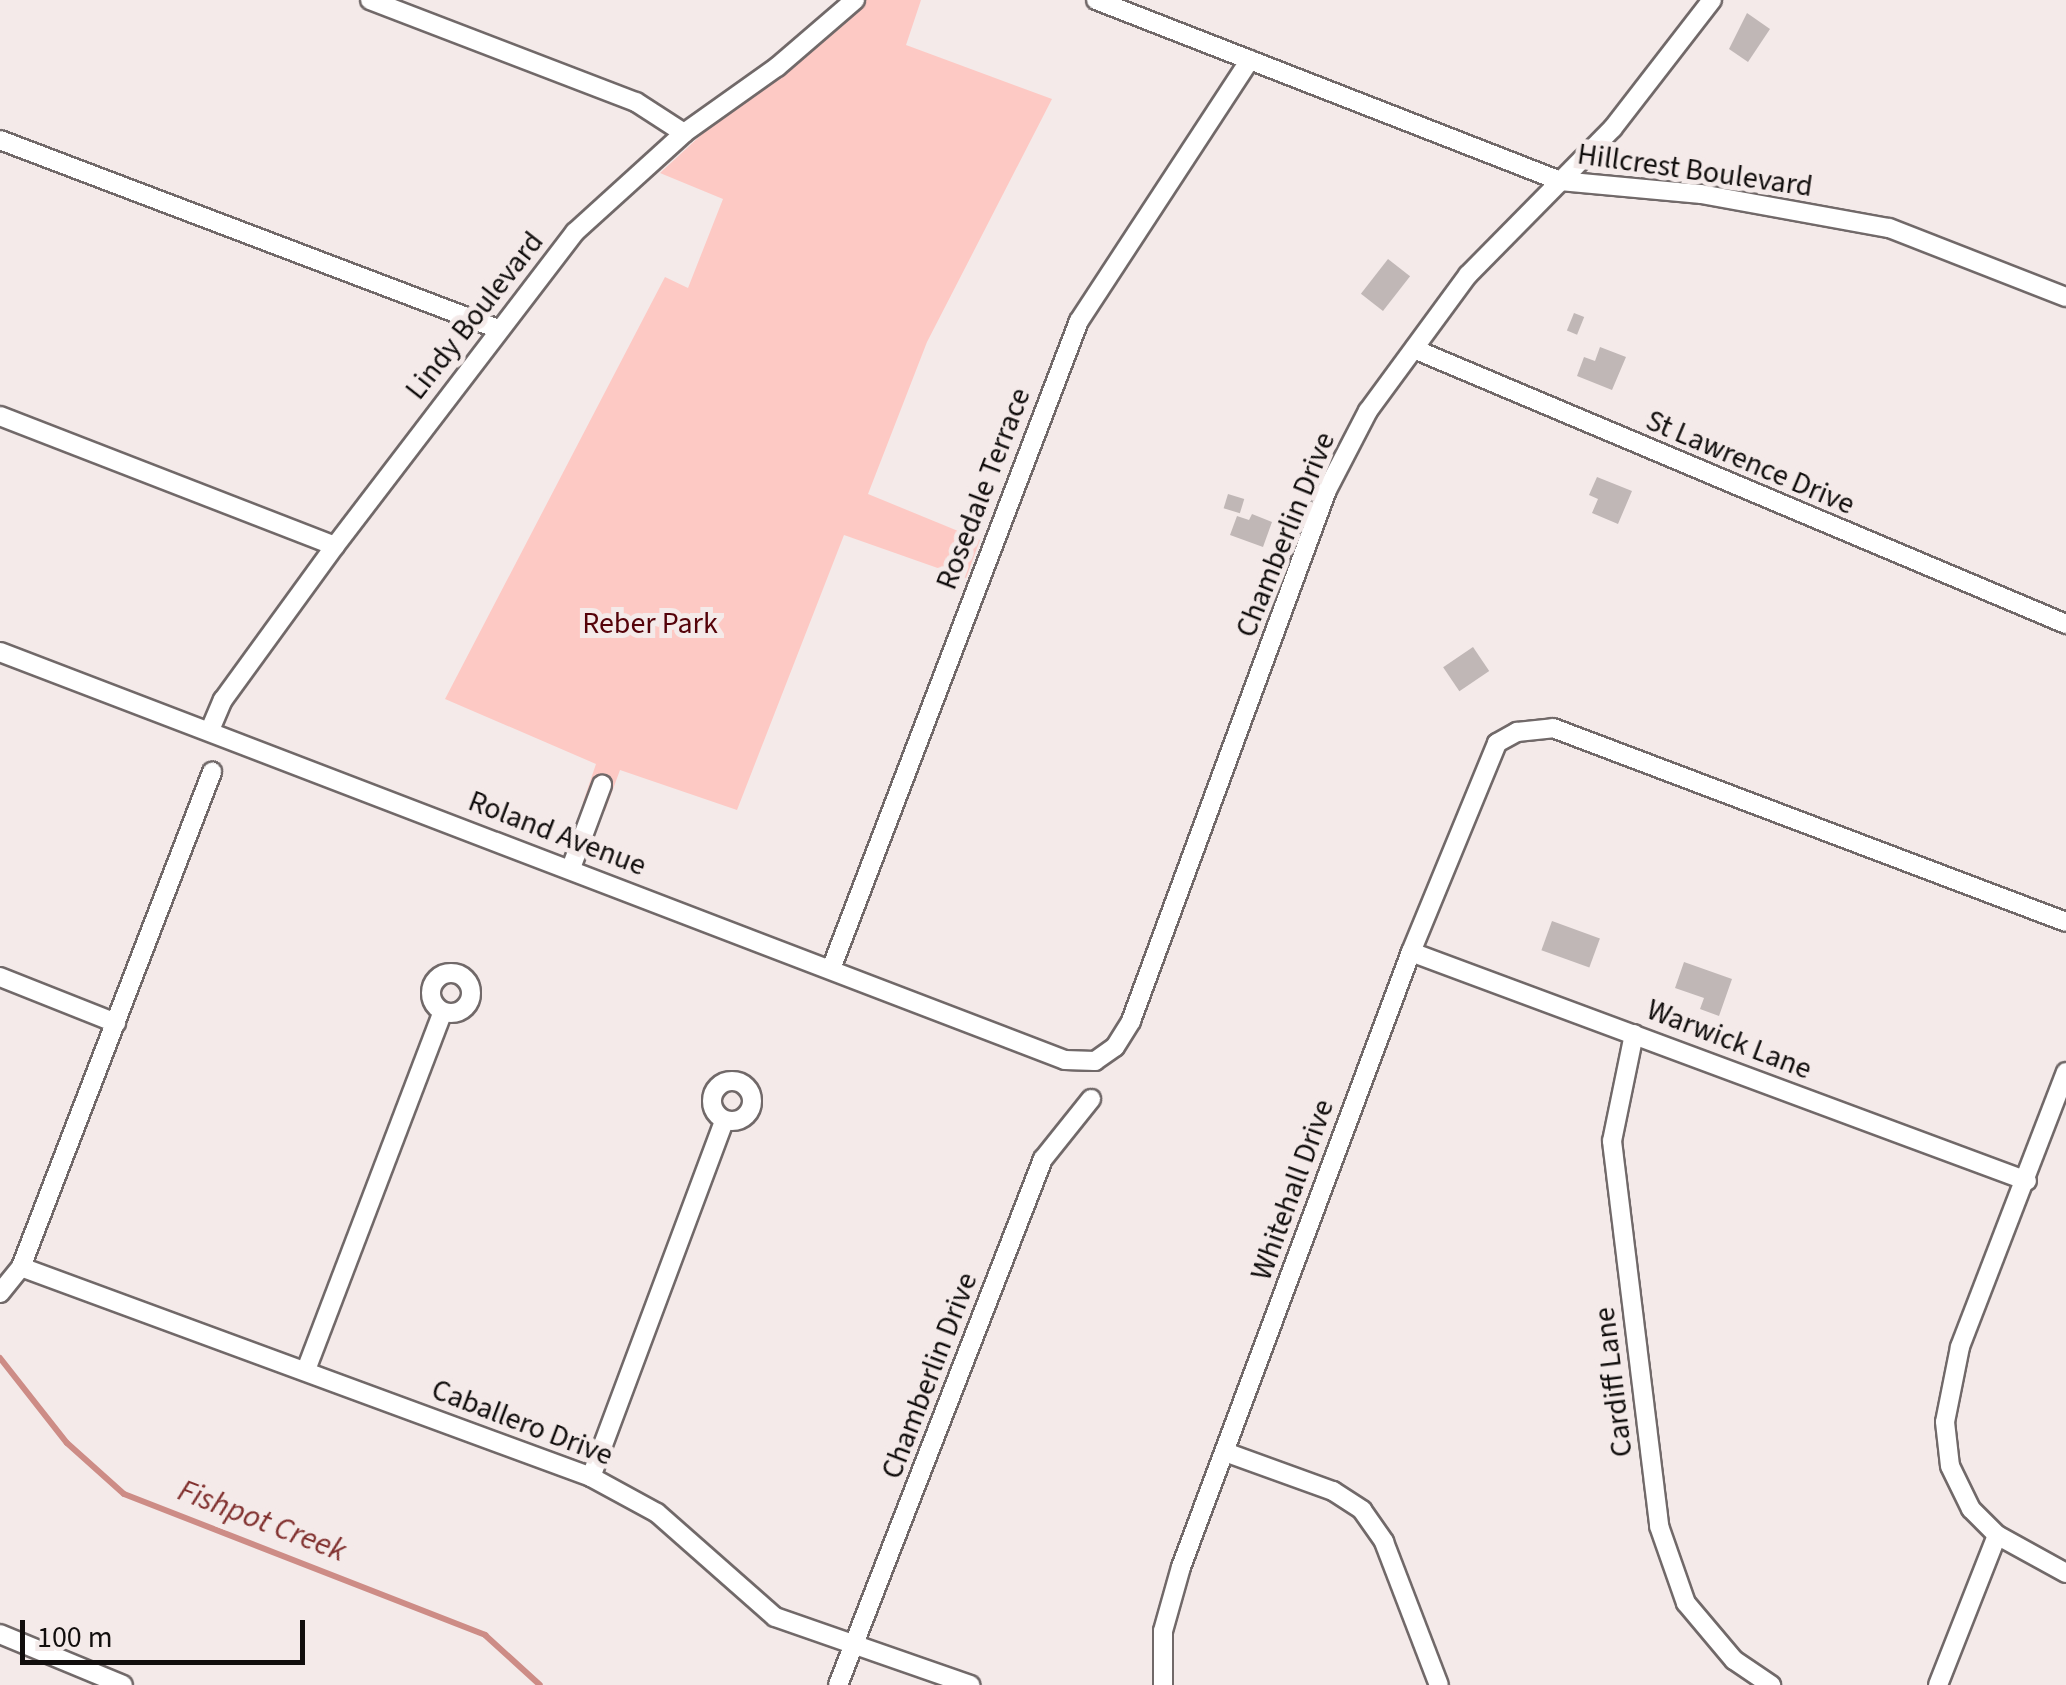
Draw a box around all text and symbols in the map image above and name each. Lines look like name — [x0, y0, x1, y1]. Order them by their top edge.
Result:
street label: Hillcrest Boulevard — [1575, 137, 1815, 205]
street label: Lindy Boulevard — [398, 225, 552, 407]
street label: Rosedale Terrace — [929, 383, 1039, 595]
street label: St Lawrence Drive — [1640, 403, 1860, 523]
street label: Chamberlin Drive — [1229, 427, 1343, 643]
park label: Reber Park — [582, 606, 718, 642]
street label: Roland Avenue — [463, 784, 651, 884]
street label: Warwick Lane — [1641, 992, 1817, 1088]
street label: Whitehall Drive — [1244, 1095, 1342, 1285]
street label: Chamberlin Drive — [874, 1268, 986, 1484]
street label: Cardiff Lane — [1587, 1305, 1641, 1459]
street label: Caballero Drive — [426, 1372, 618, 1474]
water label: Fishpot Creek — [173, 1471, 351, 1571]
scale bar — [25, 1600, 310, 1662]
text: 100 m — [37, 1616, 113, 1659]

